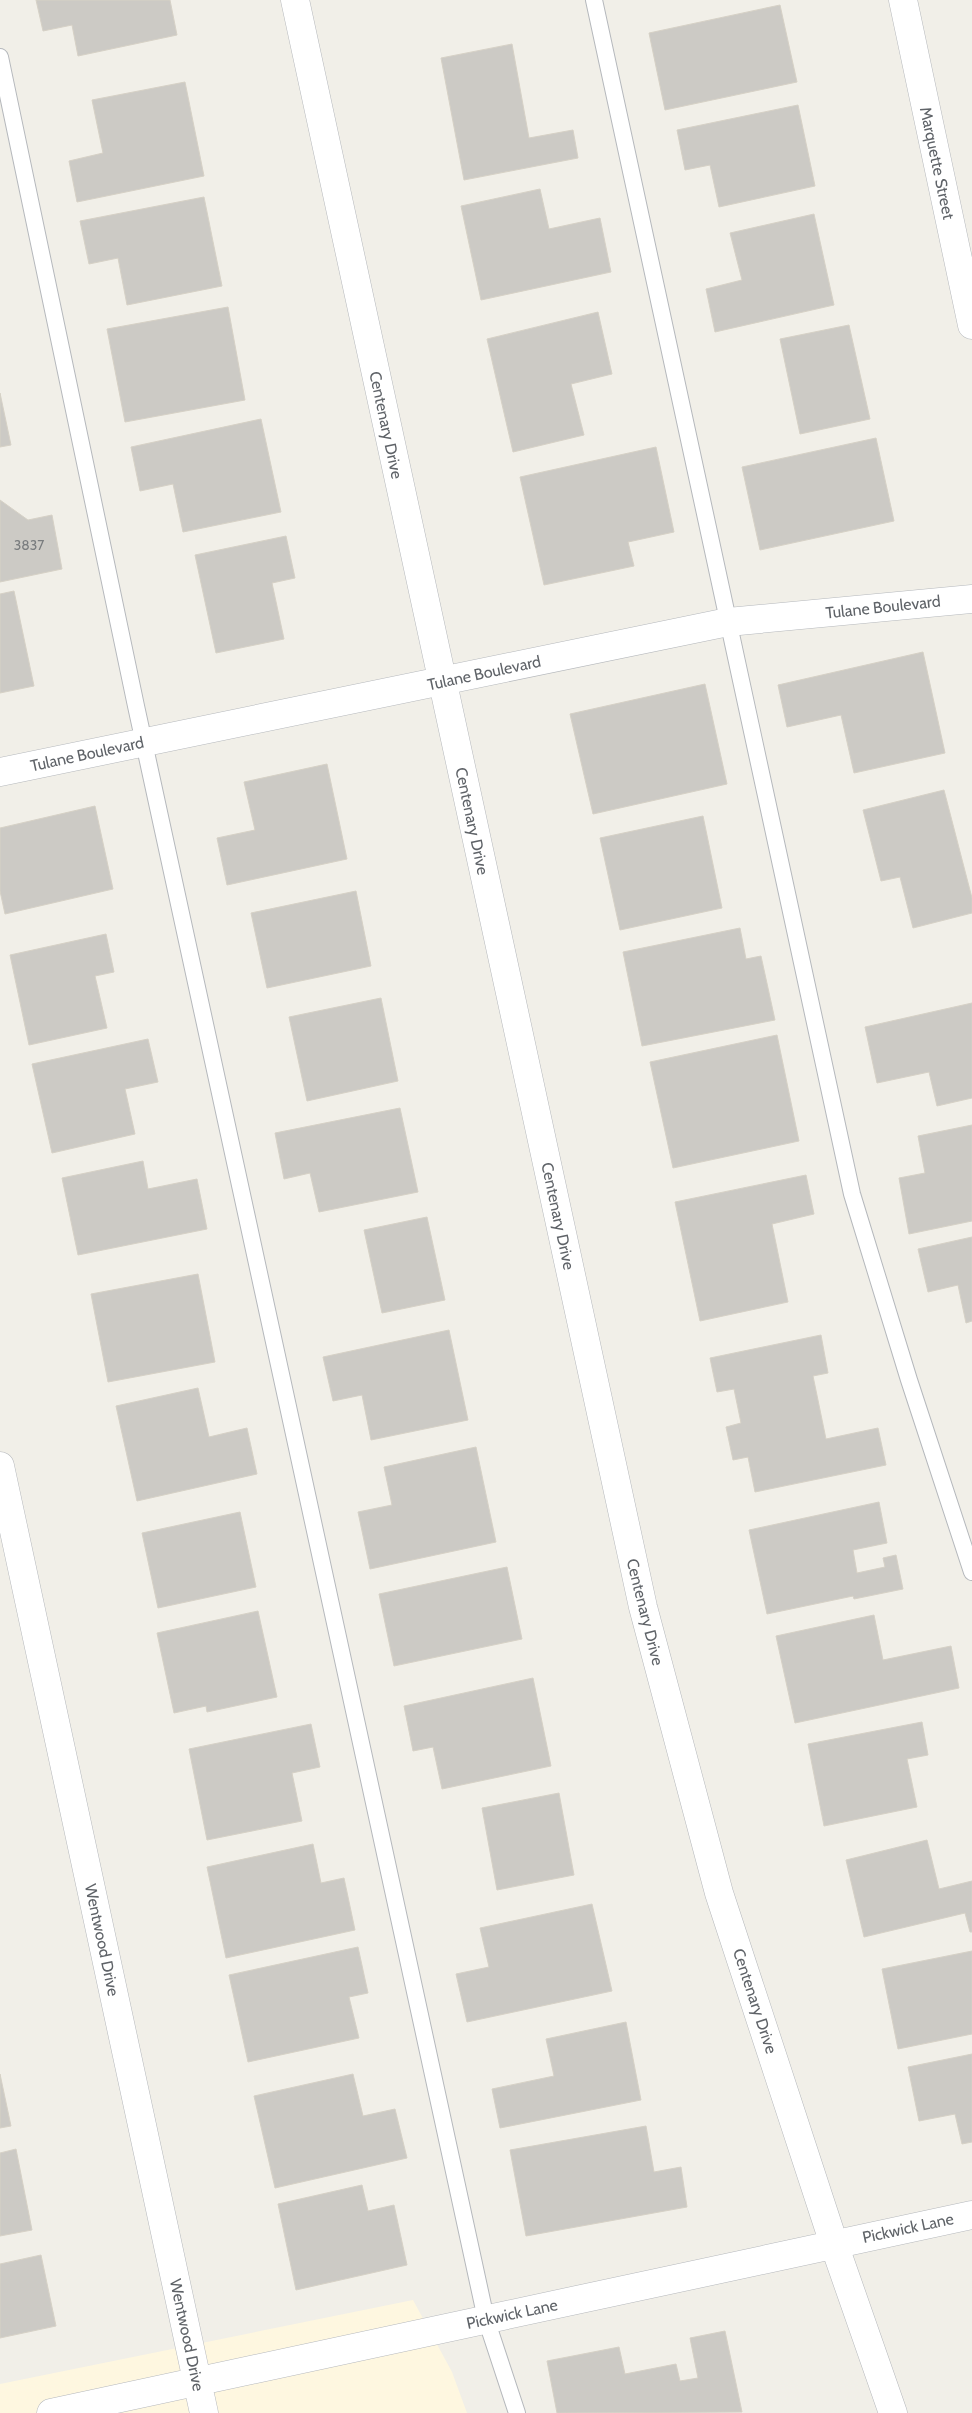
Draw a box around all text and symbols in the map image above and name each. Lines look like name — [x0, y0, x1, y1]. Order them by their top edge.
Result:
street label: Marquette Street — [916, 105, 958, 222]
street label: Centenary Drive — [365, 370, 407, 480]
house number: 3837 — [14, 536, 44, 554]
street label: Tulane Boulevard — [825, 592, 941, 622]
street label: Tulane Boulevard — [426, 652, 542, 694]
street label: Tulane Boulevard — [29, 733, 145, 775]
street label: Centenary Drive — [451, 766, 493, 876]
street label: Centenary Drive — [537, 1161, 579, 1271]
street label: Centenary Drive — [623, 1557, 667, 1667]
street label: Wentwood Drive — [81, 1882, 123, 1998]
street label: Centenary Drive — [729, 1946, 781, 2056]
street label: Pickwick Lane — [861, 2209, 955, 2247]
street label: Wentwood Drive — [166, 2277, 208, 2393]
street label: Pickwick Lane — [465, 2295, 559, 2333]

